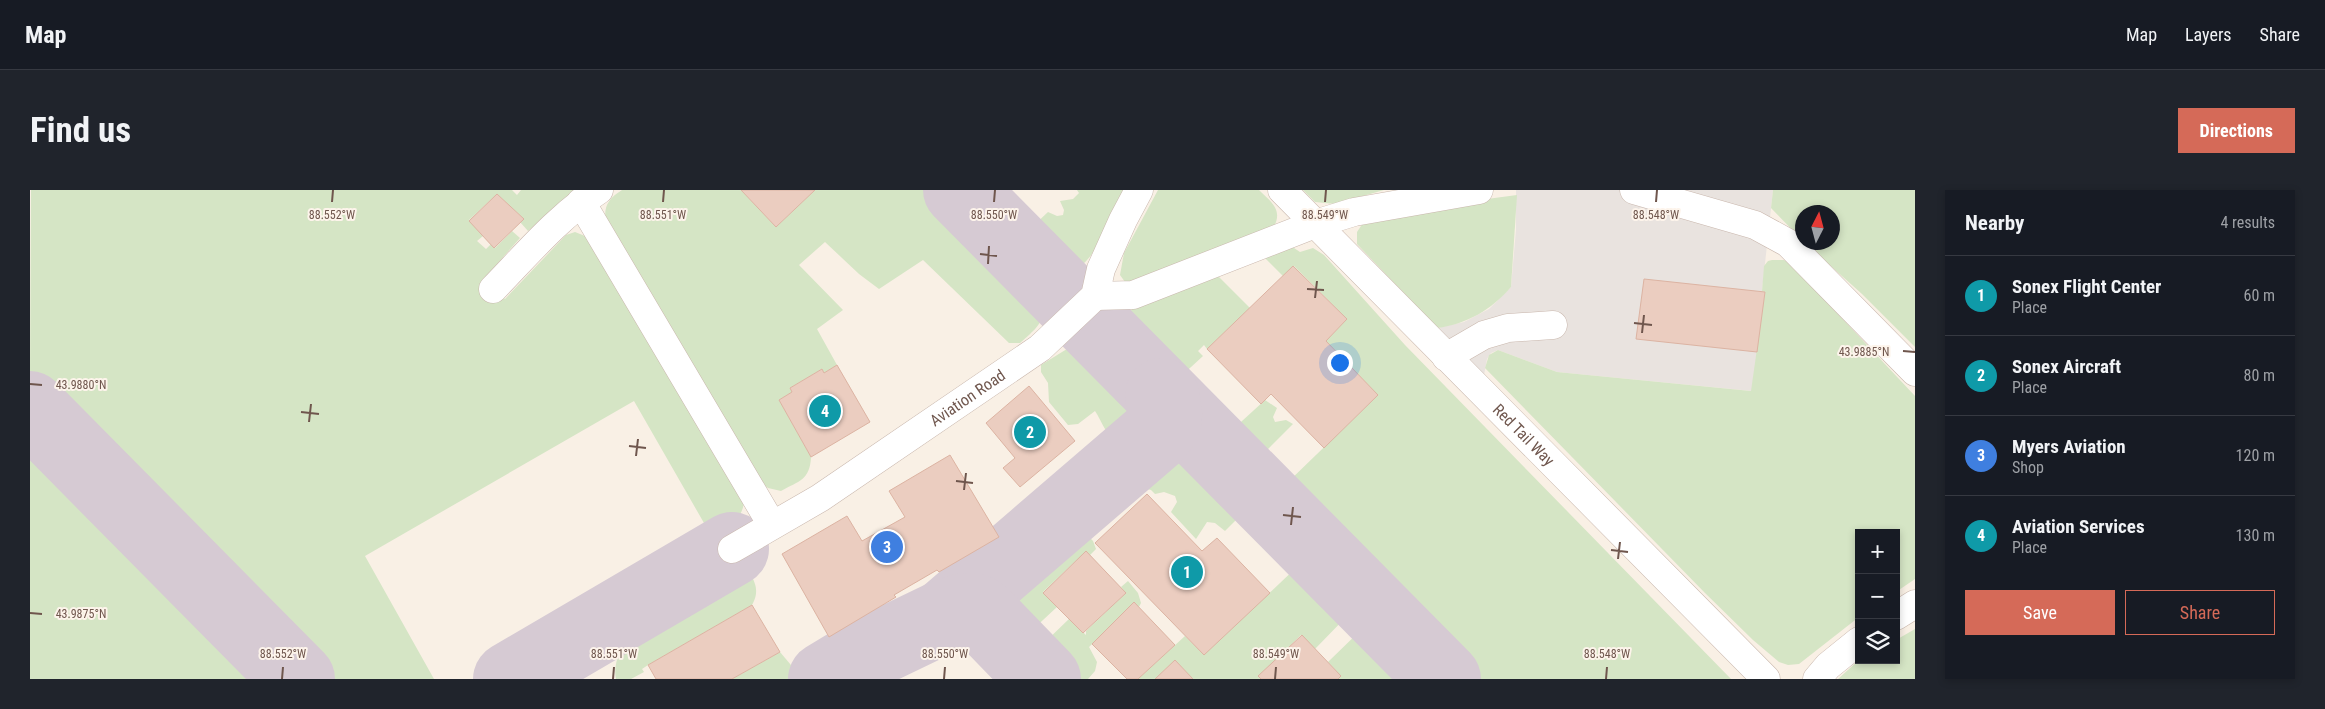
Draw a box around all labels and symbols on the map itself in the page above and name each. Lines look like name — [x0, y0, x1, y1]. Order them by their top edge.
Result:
north arrow — [1795, 205, 1840, 250]
text: 88.552°W — [309, 208, 355, 222]
text: 88.551°W — [640, 208, 686, 222]
text: 88.550°W — [971, 208, 1017, 222]
text: 88.549°W — [1302, 208, 1348, 222]
text: 88.548°W — [1633, 208, 1679, 222]
text: 43.9885°N — [1839, 345, 1889, 359]
your location — [1327, 350, 1353, 376]
street label: Aviation Road — [926, 365, 1009, 430]
text: 43.9880°N — [56, 378, 106, 392]
pin: 4 — [809, 392, 841, 430]
street label: Red Tail Way — [1489, 400, 1559, 470]
pin: 2 — [1014, 413, 1046, 451]
pin: 3 — [871, 528, 903, 566]
pin: 1 — [1171, 553, 1203, 591]
text: 43.9875°N — [56, 607, 106, 621]
text: 88.552°W — [260, 647, 306, 661]
text: 88.551°W — [591, 647, 637, 661]
text: 88.550°W — [922, 647, 968, 661]
text: 88.549°W — [1253, 647, 1299, 661]
text: 88.548°W — [1584, 647, 1630, 661]

